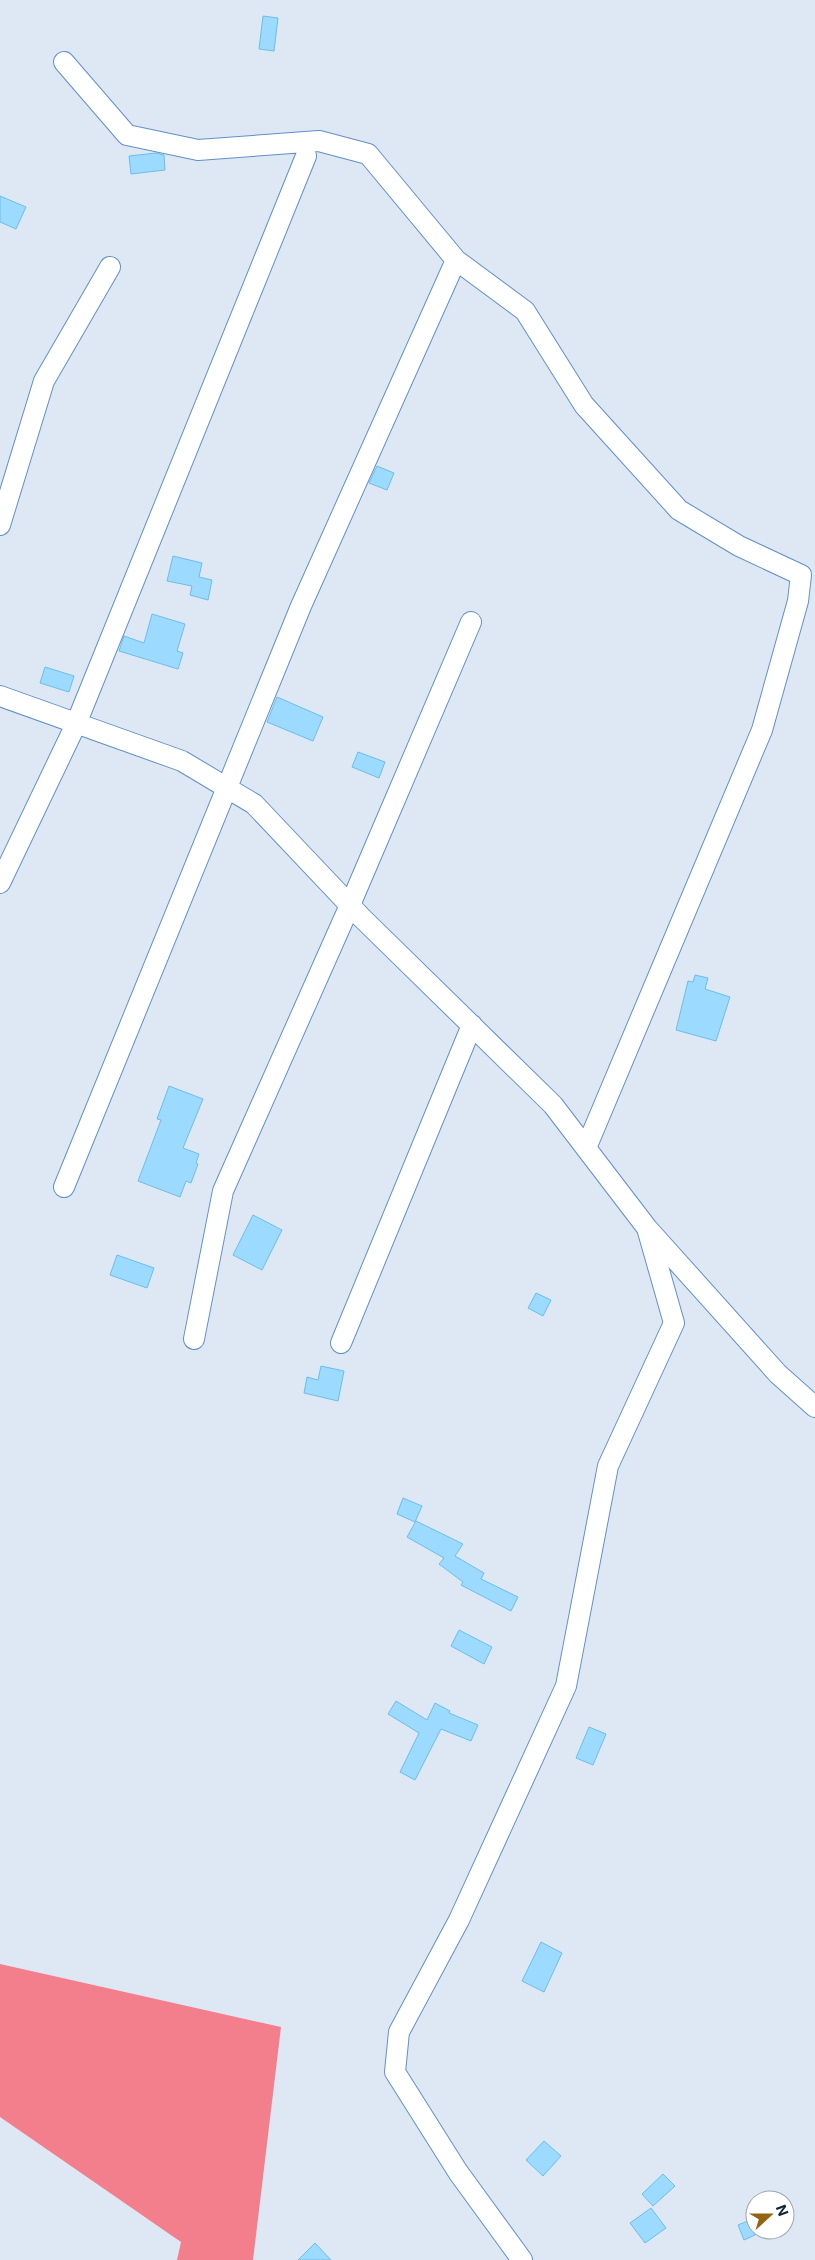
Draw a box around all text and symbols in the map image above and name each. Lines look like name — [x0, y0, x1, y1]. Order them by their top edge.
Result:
north arrow — [745, 2190, 795, 2240]
text: N — [773, 2202, 792, 2218]

